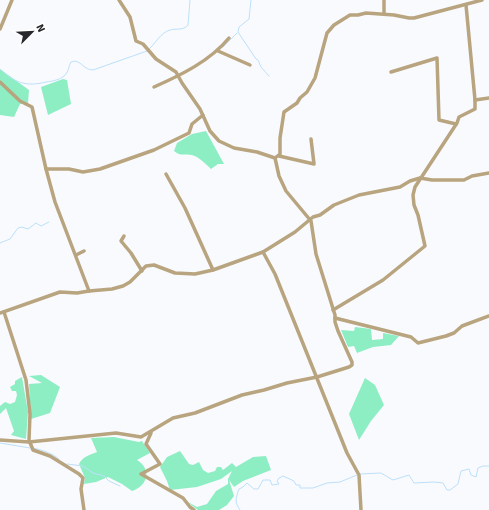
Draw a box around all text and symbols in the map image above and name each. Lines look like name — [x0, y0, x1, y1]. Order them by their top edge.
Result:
north arrow — [12, 12, 52, 52]
text: N — [32, 22, 49, 35]

